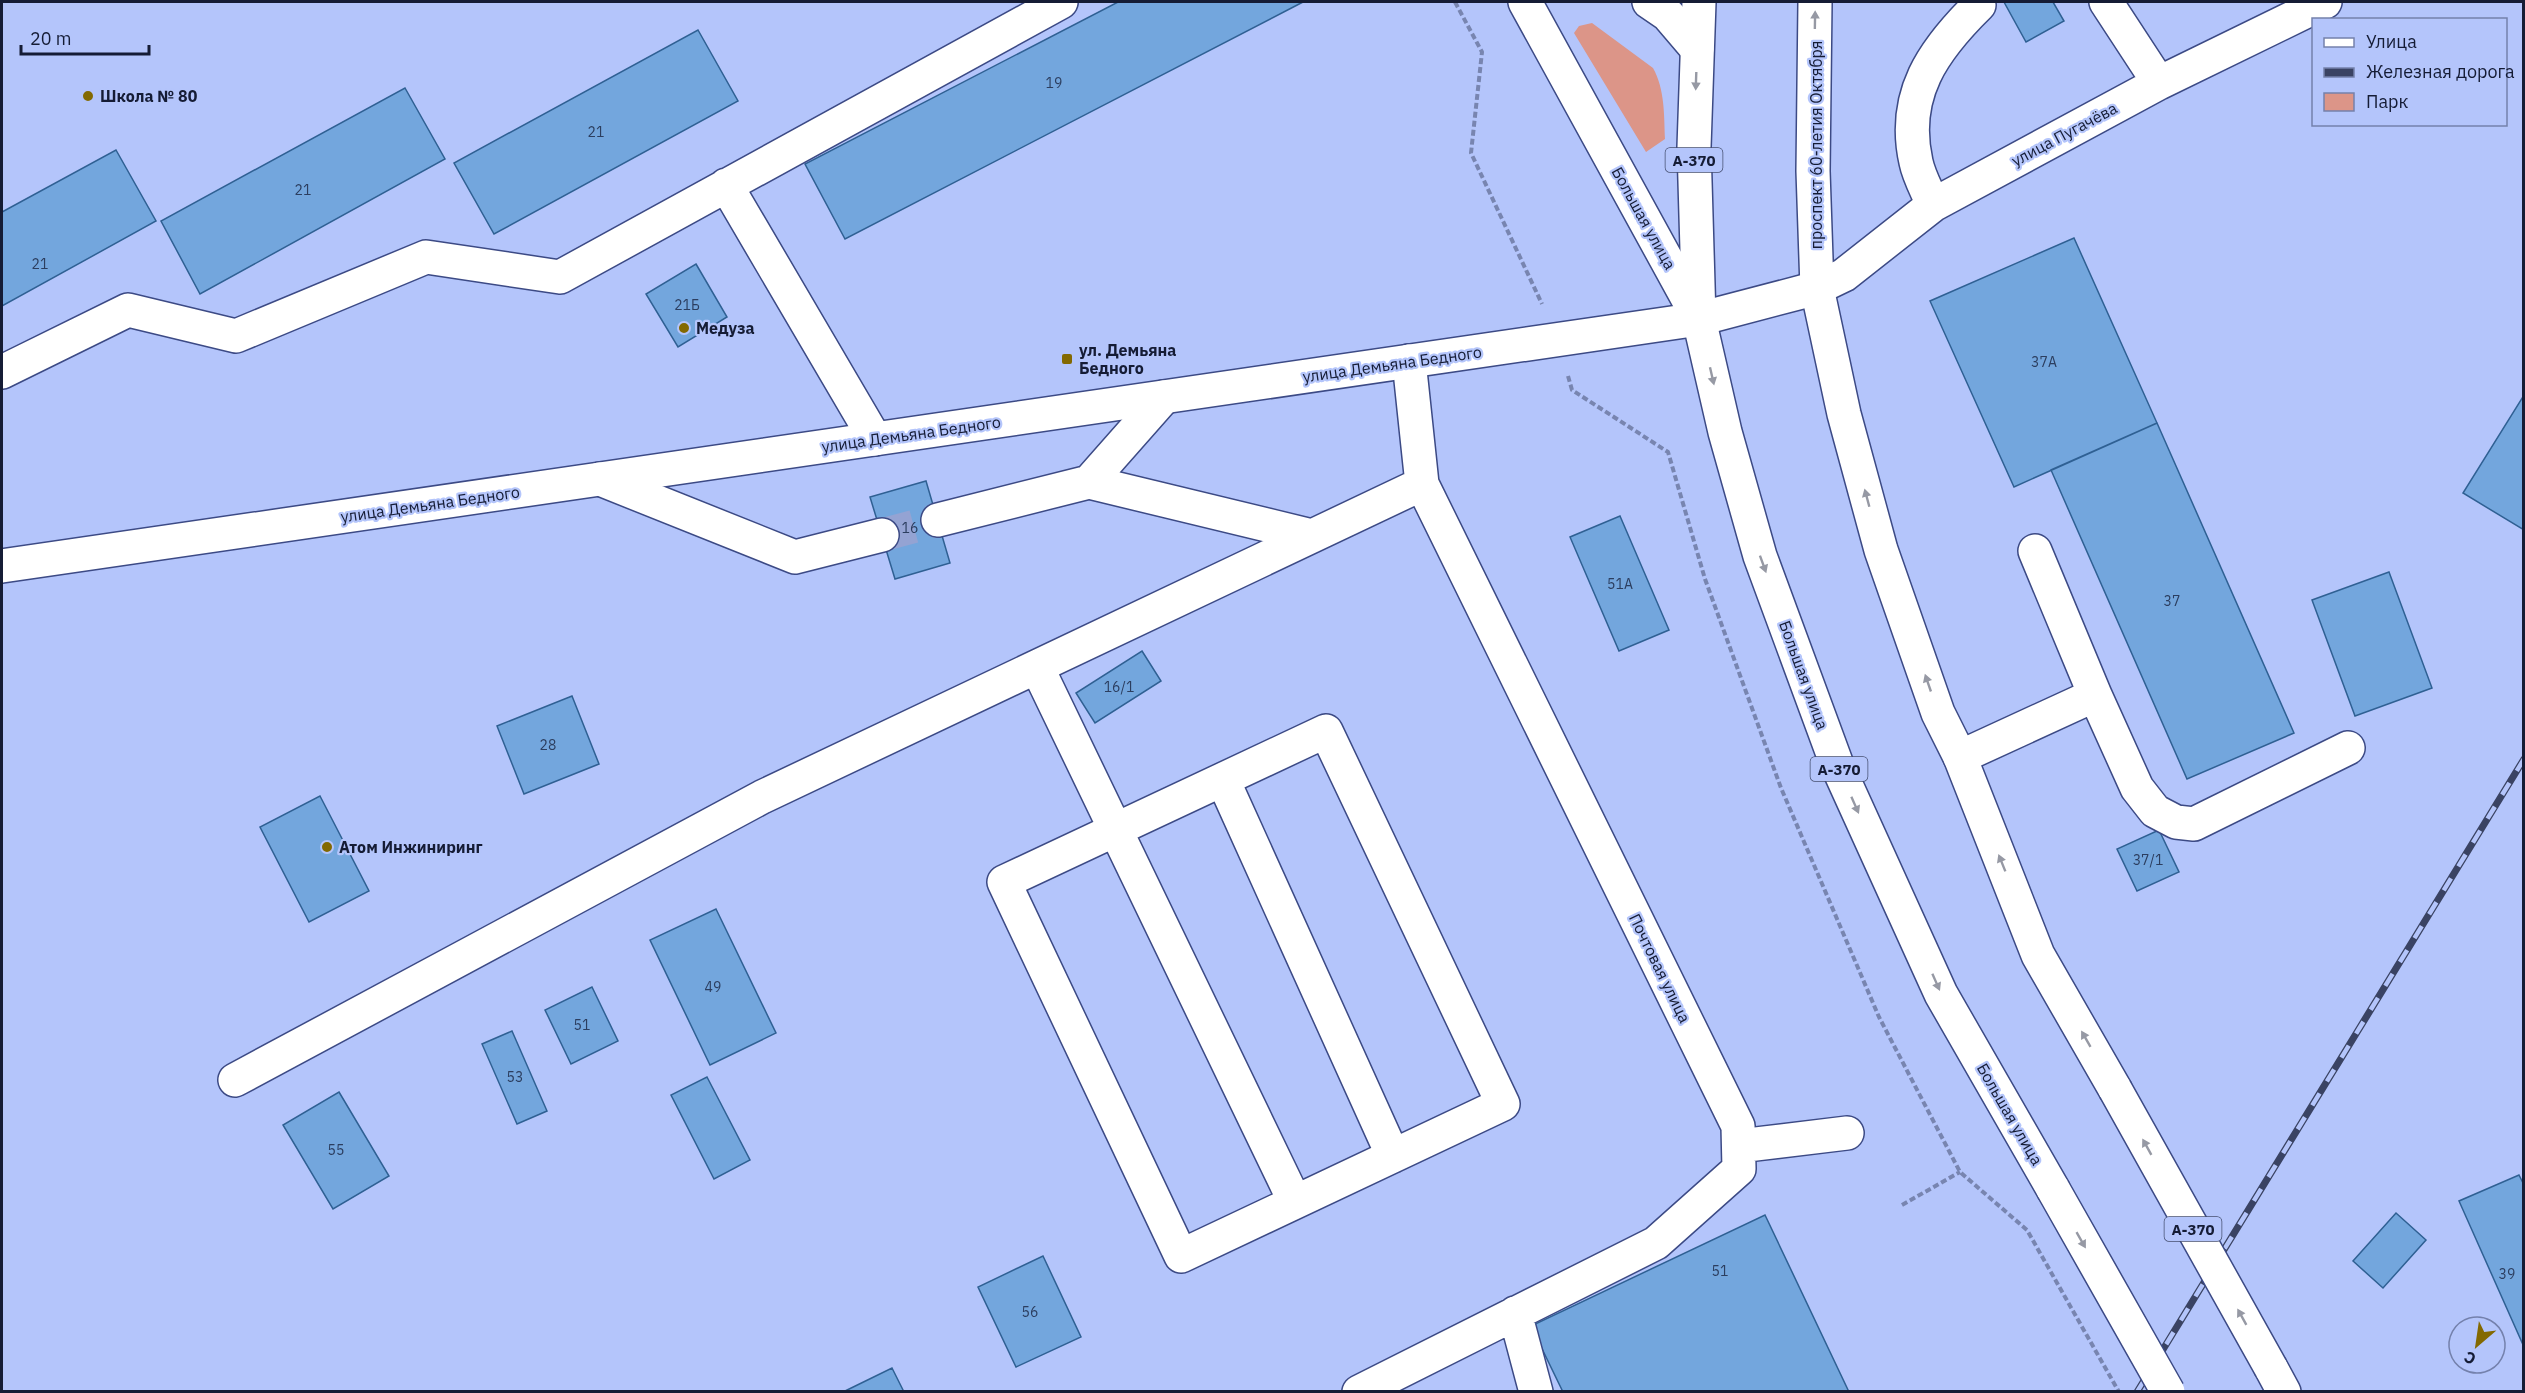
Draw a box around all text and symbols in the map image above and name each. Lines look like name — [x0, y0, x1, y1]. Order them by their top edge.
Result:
one-way arrow — [1810, 10, 1820, 29]
scale bar — [21, 18, 148, 56]
legend — [2312, 18, 2507, 126]
text: 20 m — [30, 27, 72, 50]
text: Улица — [2366, 30, 2417, 53]
street label: проспект 60-летия Октября — [1806, 41, 1826, 249]
text: Железная дорога — [2366, 60, 2515, 83]
one-way arrow — [1692, 71, 1701, 90]
house number: 19 — [1046, 74, 1062, 92]
place label: Школа № 80 — [100, 86, 198, 106]
marker: Школа № 80 — [81, 89, 95, 103]
text: Парк — [2366, 90, 2409, 113]
street label: улица Пугачёва — [2008, 97, 2121, 170]
house number: 21 — [588, 123, 604, 141]
road number: А-370 — [1666, 148, 1722, 172]
street label: Большая улица — [1608, 163, 1681, 273]
house number: 21 — [295, 181, 311, 199]
house number: 21 — [32, 255, 48, 273]
house number: 21Б — [674, 296, 700, 314]
place label: Медуза — [696, 318, 755, 338]
marker: Медуза — [677, 321, 691, 335]
place label: ул. Демьяна Бедного — [1079, 340, 1176, 378]
street label: улица Демьяна Бедного — [1301, 342, 1483, 386]
marker: ул. Демьяна Бедного — [1060, 352, 1074, 366]
house number: 37А — [2031, 353, 2057, 371]
one-way arrow — [1708, 367, 1718, 385]
street label: улица Демьяна Бедного — [820, 412, 1002, 456]
street label: улица Демьяна Бедного — [339, 482, 521, 526]
one-way arrow — [1862, 489, 1872, 507]
house number: 16 — [902, 519, 918, 537]
one-way arrow — [1759, 555, 1769, 573]
house number: 51А — [1607, 575, 1633, 593]
house number: 37 — [2164, 592, 2180, 610]
street label: Большая улица — [1775, 618, 1833, 733]
one-way arrow — [1923, 674, 1932, 692]
house number: 16/1 — [1104, 678, 1134, 696]
house number: 28 — [540, 736, 556, 754]
road number: А-370 — [1810, 757, 1868, 781]
one-way arrow — [1851, 796, 1860, 813]
place label: Атом Инжиниринг — [339, 837, 483, 857]
marker: Атом Инжиниринг — [320, 840, 334, 854]
house number: 37/1 — [2133, 851, 2163, 869]
one-way arrow — [1997, 854, 2007, 872]
street label: Почтовая улица — [1625, 910, 1695, 1026]
one-way arrow — [1931, 974, 1940, 991]
house number: 49 — [705, 978, 721, 996]
house number: 51 — [574, 1016, 590, 1034]
one-way arrow — [2081, 1030, 2091, 1047]
street label: Большая улица — [1973, 1059, 2047, 1169]
house number: 53 — [507, 1068, 523, 1086]
one-way arrow — [2142, 1138, 2152, 1155]
house number: 55 — [328, 1141, 344, 1159]
road number: А-370 — [2164, 1217, 2222, 1241]
one-way arrow — [2076, 1231, 2086, 1248]
house number: 51 — [1712, 1262, 1728, 1280]
house number: 39 — [2499, 1265, 2515, 1283]
house number: 56 — [1022, 1303, 1038, 1321]
one-way arrow — [2237, 1309, 2248, 1325]
north arrow — [2447, 1315, 2507, 1375]
text: С — [2460, 1347, 2479, 1369]

